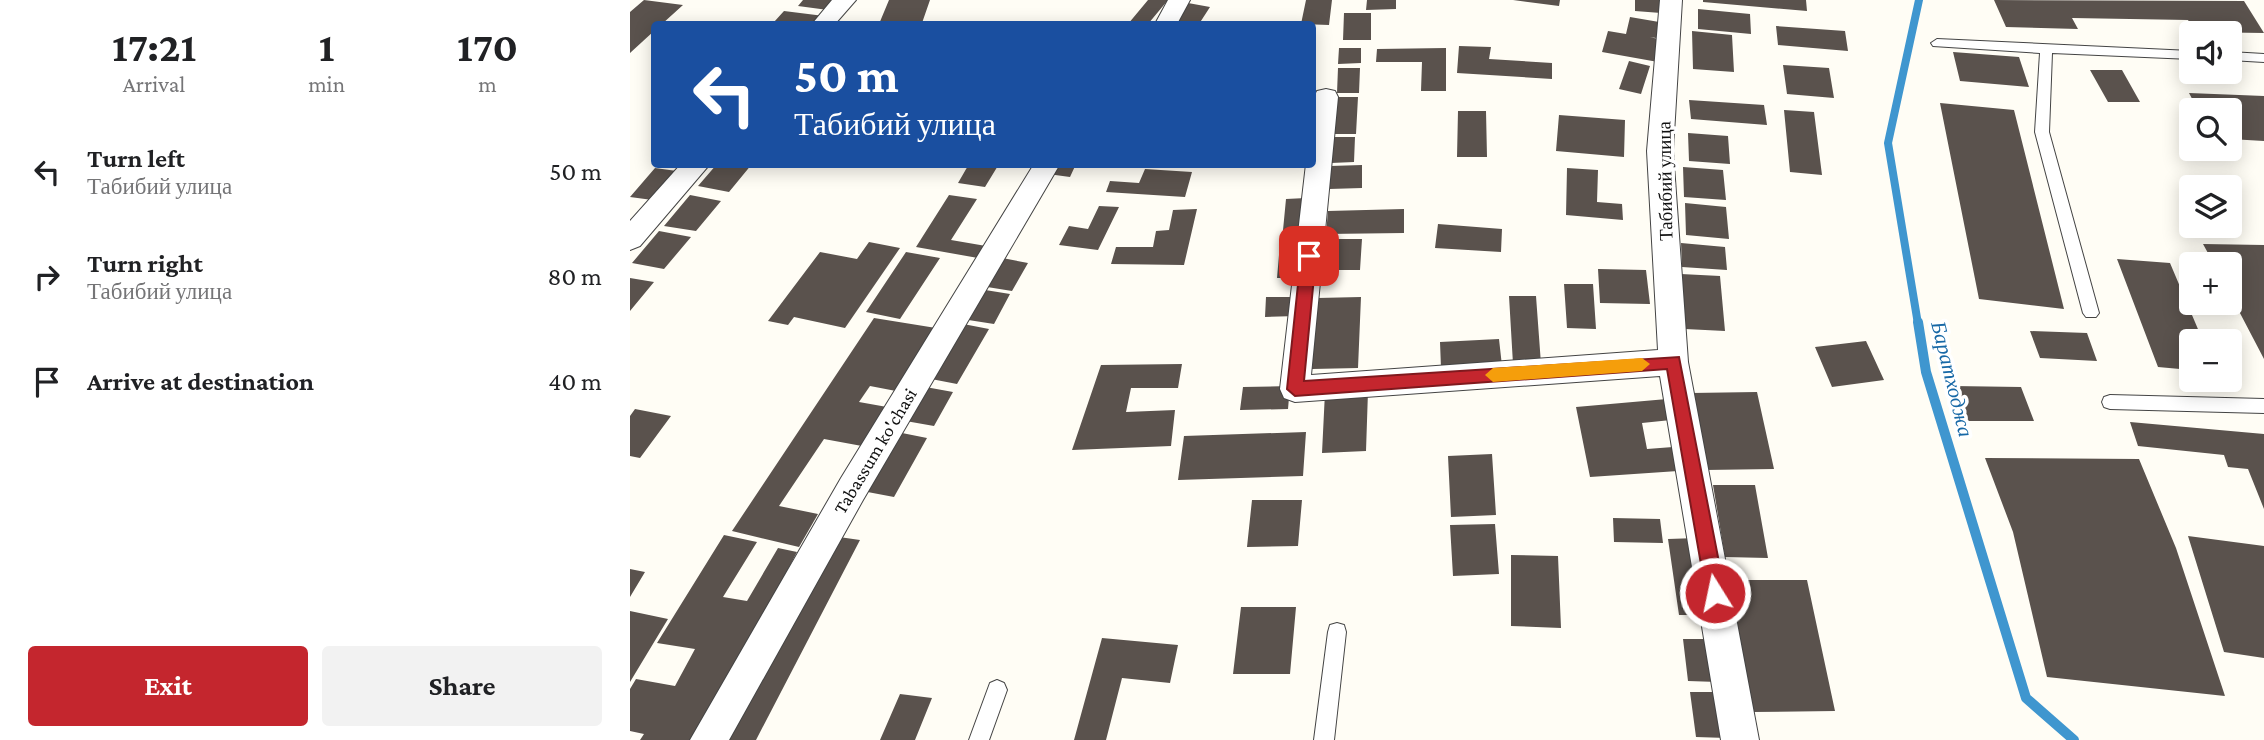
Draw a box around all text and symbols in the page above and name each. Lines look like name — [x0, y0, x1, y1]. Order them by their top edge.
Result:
map controls — [2179, 21, 2242, 392]
button: sound — [2179, 21, 2242, 84]
text: 17:21 — [112, 23, 196, 70]
text: 1 — [319, 23, 334, 70]
text: 170 — [457, 23, 518, 70]
text: 50 m — [794, 48, 899, 103]
icon: left — [679, 49, 770, 140]
text: Arrival — [123, 71, 185, 97]
text: min — [308, 71, 345, 97]
text: m — [478, 71, 497, 97]
button: search — [2179, 98, 2242, 161]
text: Табибий улица — [794, 106, 996, 142]
street label: Табибий улица — [1653, 120, 1677, 241]
text: Turn left — [87, 144, 185, 173]
icon: left — [28, 153, 66, 191]
text: 50 m — [549, 157, 602, 186]
text: Табибий улица — [87, 173, 232, 199]
button: layers — [2179, 175, 2242, 238]
pin — [1279, 226, 1339, 286]
icon: arrive — [1290, 237, 1328, 275]
text: Turn right — [87, 249, 203, 278]
button: + — [2179, 252, 2242, 315]
icon: right — [28, 258, 66, 296]
text: 80 m — [548, 262, 602, 291]
text: Табибий улица — [87, 278, 232, 304]
water label: Баратходжа — [1926, 318, 1978, 439]
button: − — [2179, 329, 2242, 392]
icon: arrive — [28, 363, 66, 401]
text: Arrive at destination — [87, 367, 314, 396]
text: 40 m — [548, 367, 602, 396]
street label: Tabassum ko'chasi — [829, 384, 921, 518]
position arrow — [1678, 556, 1752, 630]
button: Exit — [28, 646, 308, 726]
button: Share — [322, 646, 602, 726]

